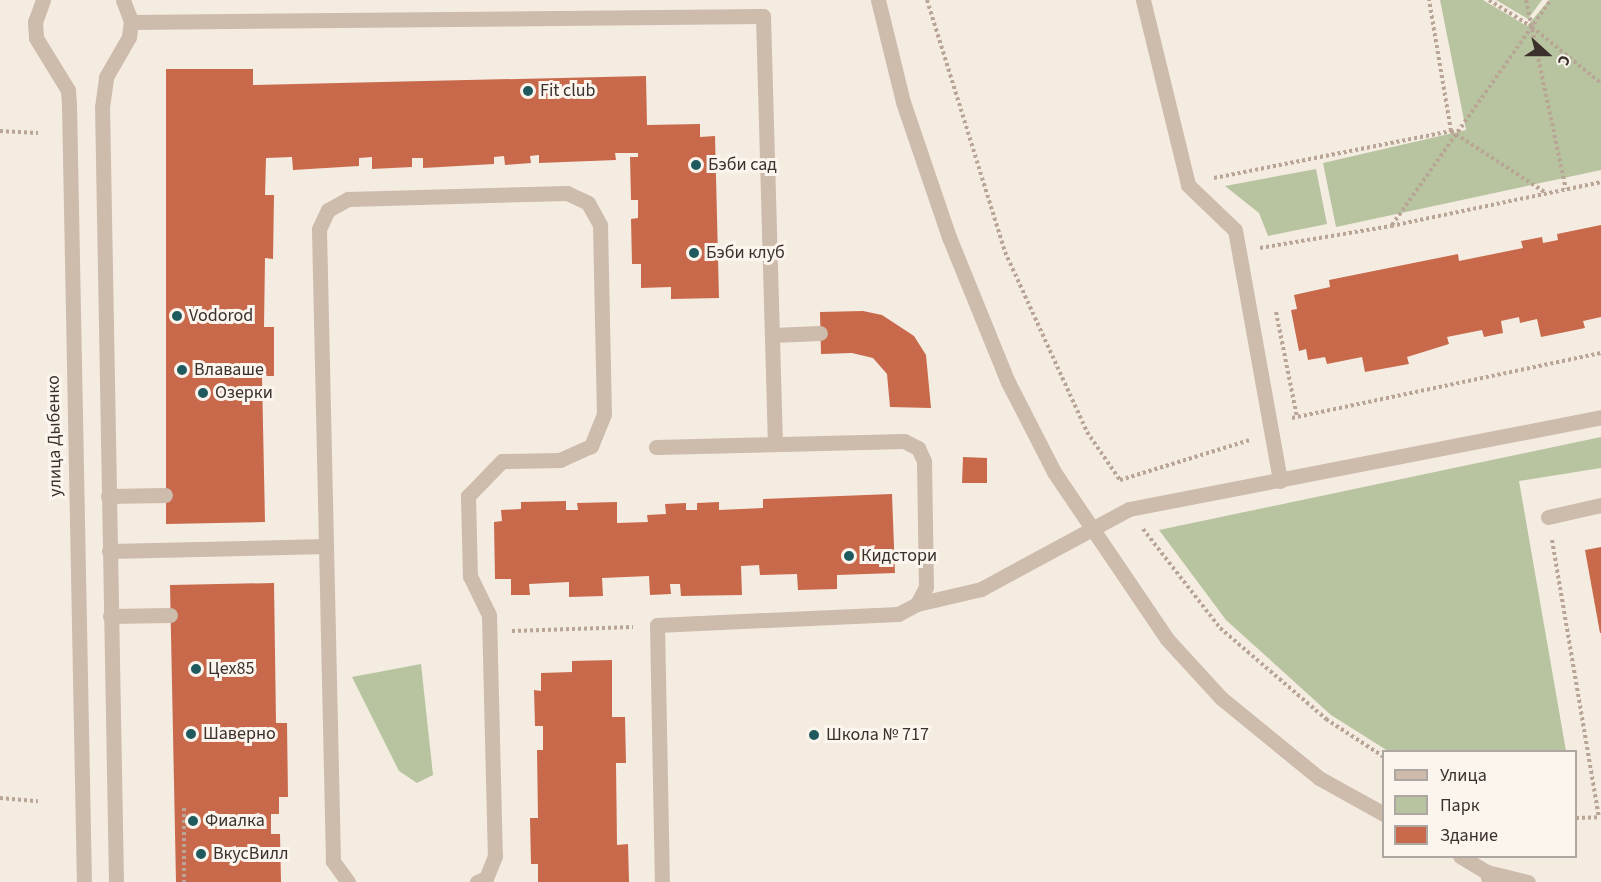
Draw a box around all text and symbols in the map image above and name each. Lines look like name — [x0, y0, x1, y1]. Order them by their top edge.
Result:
north arrow — [1517, 24, 1577, 84]
text: С — [1552, 52, 1576, 69]
place label: Fit club — [540, 80, 596, 102]
marker: Fit club — [521, 84, 535, 98]
place label: Бэби сад — [708, 154, 777, 176]
marker: Бэби сад — [689, 158, 703, 172]
place label: Бэби клуб — [706, 242, 785, 264]
marker: Бэби клуб — [687, 246, 701, 260]
place label: Vodorod — [189, 305, 253, 327]
marker: Vodorod — [170, 309, 184, 323]
place label: Влаваше — [194, 359, 264, 381]
marker: Влаваше — [175, 363, 189, 377]
street label: улица Дыбенко — [43, 375, 67, 497]
place label: Озерки — [215, 382, 273, 404]
marker: Озерки — [196, 386, 210, 400]
place label: Кидстори — [861, 545, 937, 567]
marker: Кидстори — [842, 549, 856, 563]
place label: Цех85 — [208, 658, 254, 680]
marker: Цех85 — [189, 662, 203, 676]
place label: Шаверно — [203, 723, 276, 745]
place label: Школа № 717 — [826, 724, 929, 746]
marker: Шаверно — [184, 727, 198, 741]
marker: Школа № 717 — [807, 728, 821, 742]
legend — [1382, 750, 1577, 858]
text: Улица — [1440, 763, 1487, 788]
text: Парк — [1440, 793, 1480, 818]
place label: Фиалка — [205, 810, 265, 832]
marker: Фиалка — [186, 814, 200, 828]
text: Здание — [1440, 823, 1498, 848]
place label: ВкусВилл — [213, 843, 289, 865]
marker: ВкусВилл — [194, 847, 208, 861]

